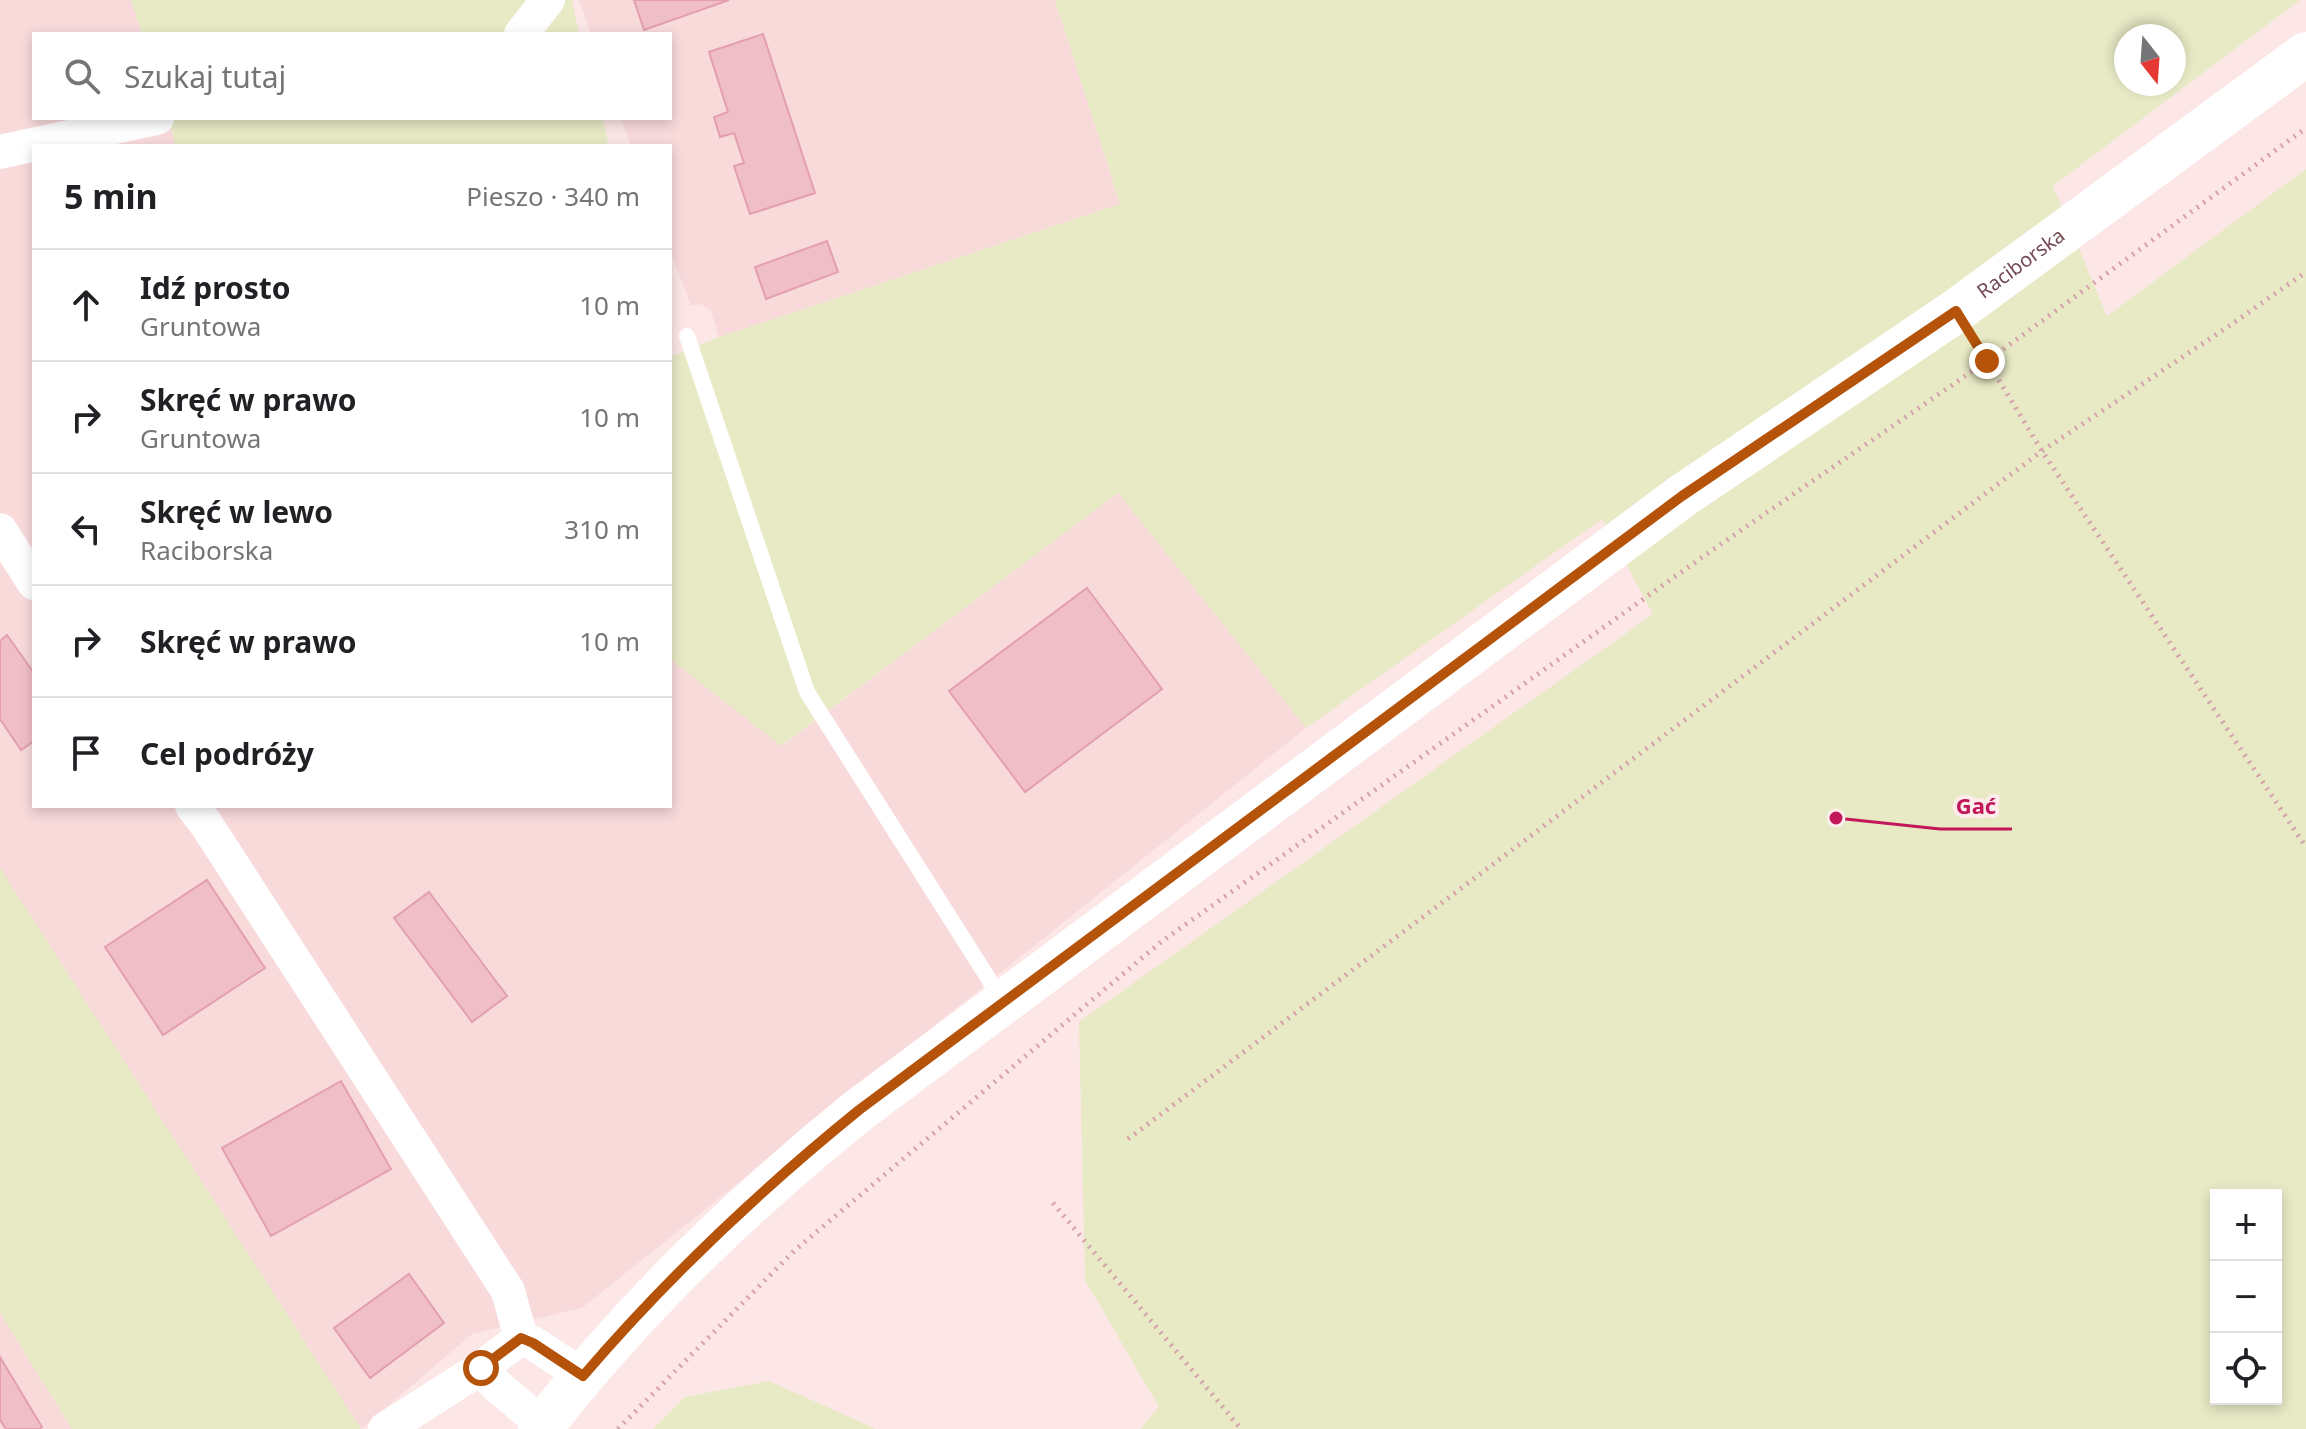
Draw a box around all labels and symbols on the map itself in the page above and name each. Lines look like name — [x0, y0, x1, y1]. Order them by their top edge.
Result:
north arrow — [2114, 24, 2186, 96]
street label: Raciborska — [1971, 222, 2070, 304]
route end — [1969, 343, 2005, 379]
callout: Gać — [1940, 783, 2012, 829]
text: Gać — [1956, 790, 1996, 820]
route start — [463, 1350, 499, 1386]

